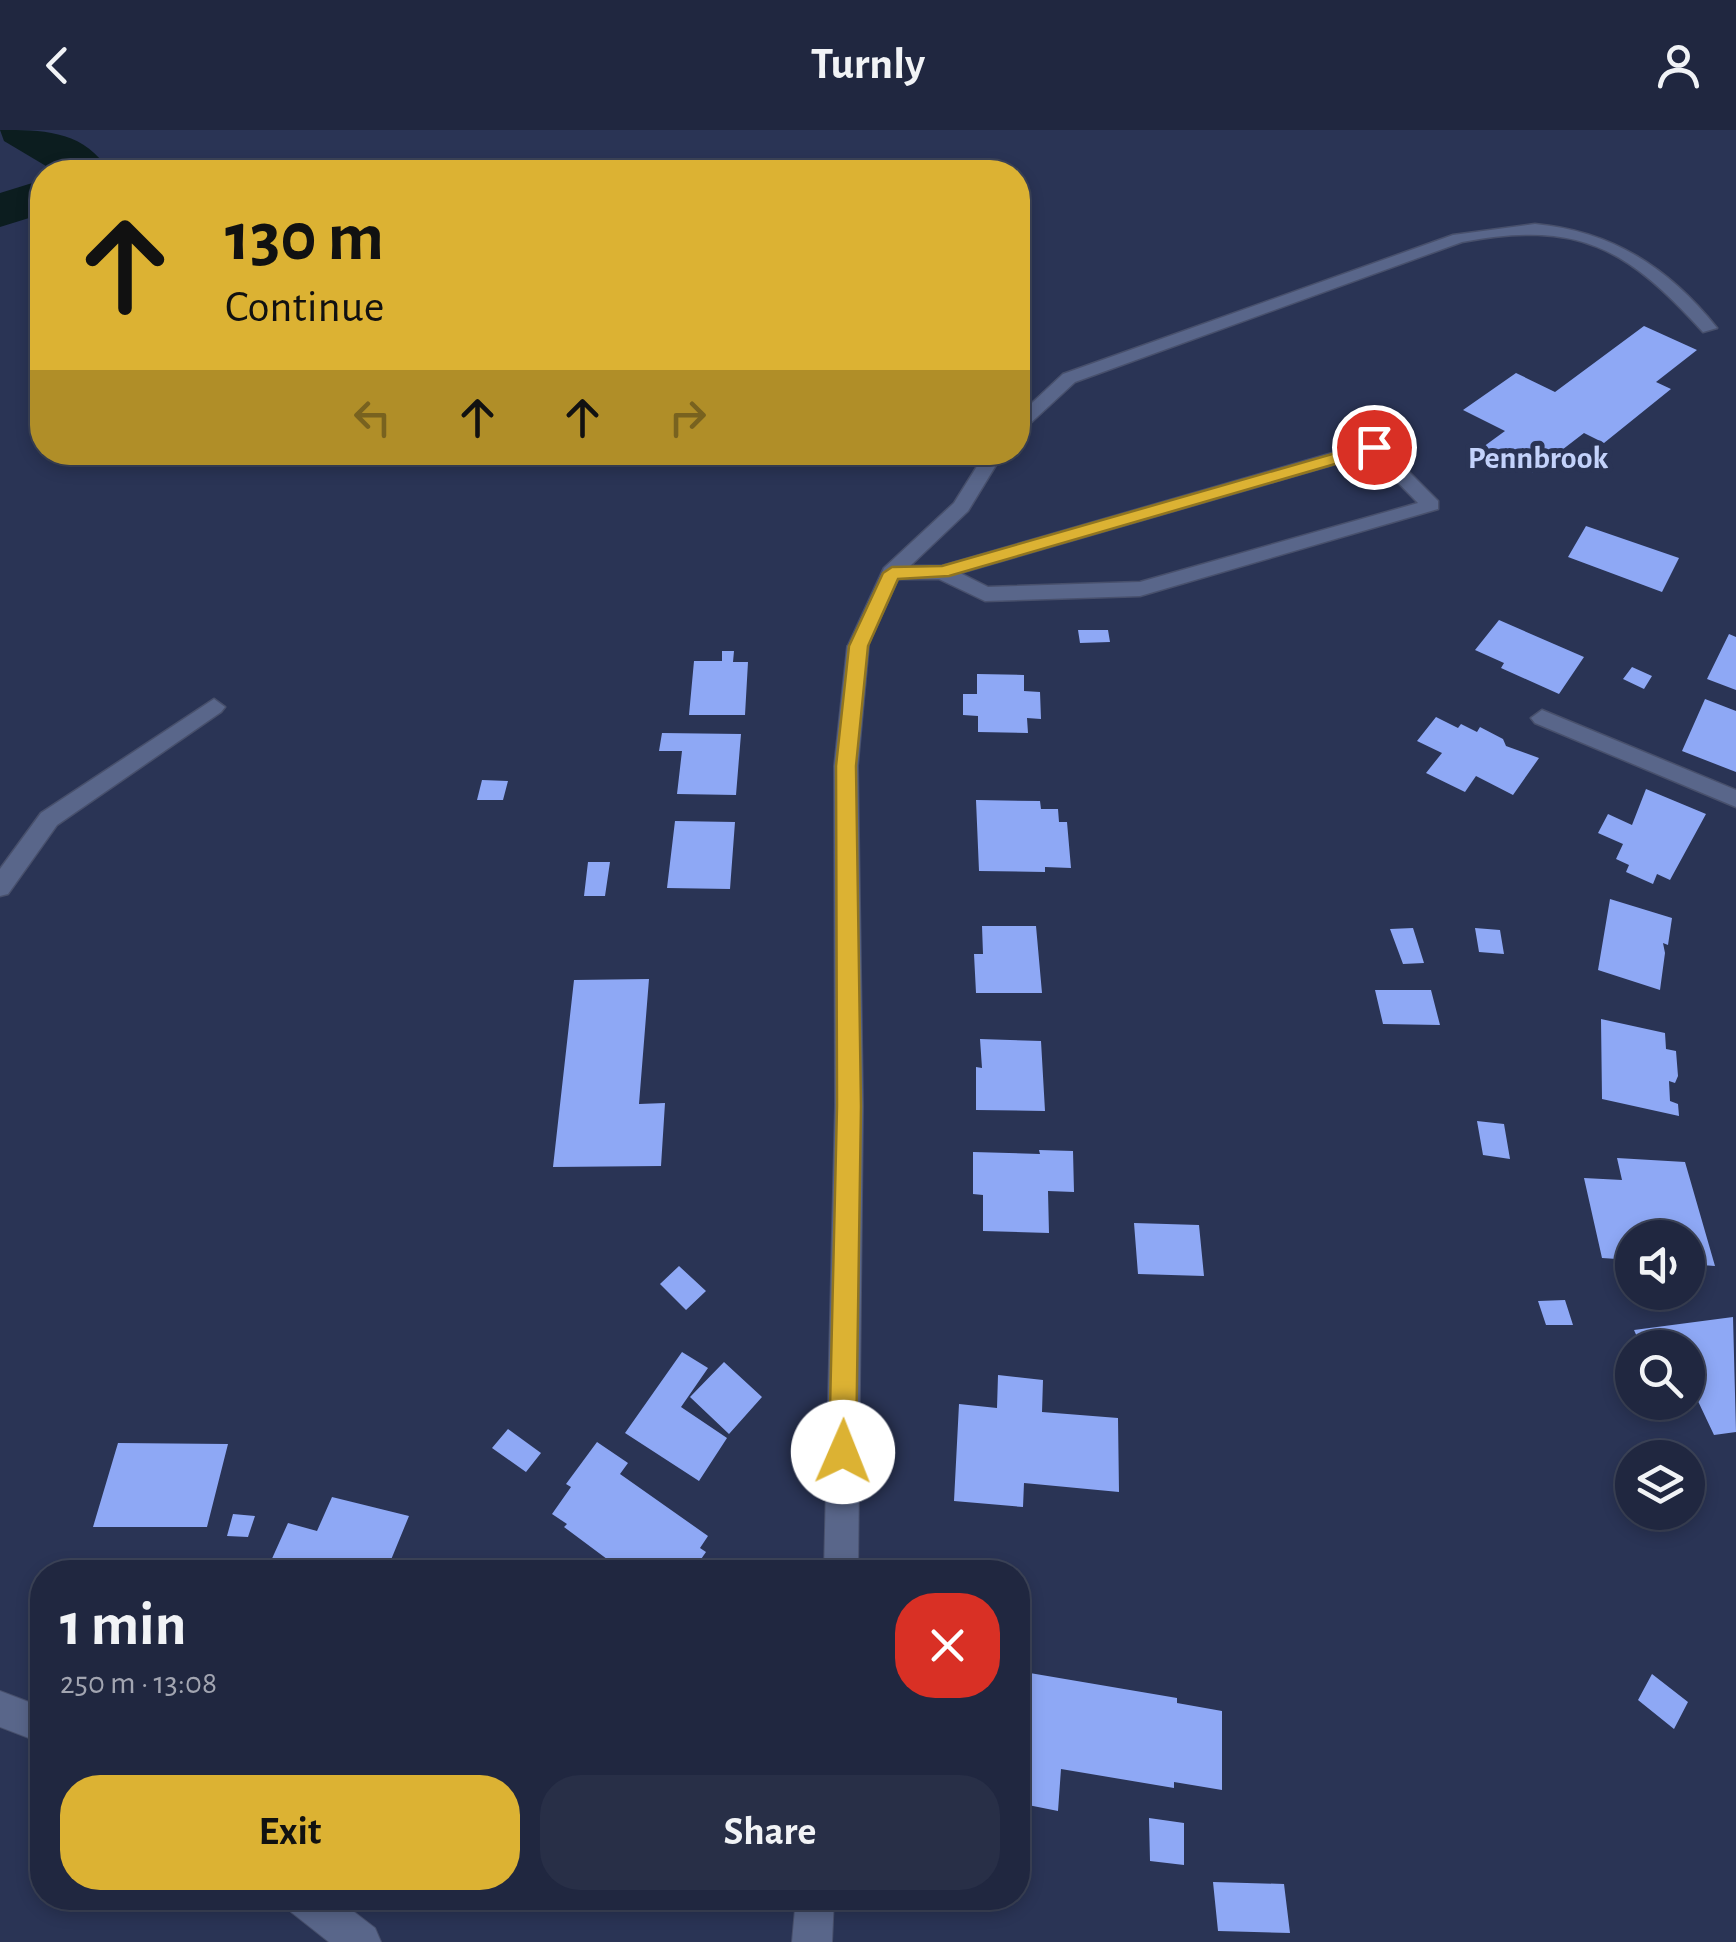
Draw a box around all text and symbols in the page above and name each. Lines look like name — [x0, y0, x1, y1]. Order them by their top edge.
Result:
icon: back — [30, 38, 85, 93]
icon: person — [1651, 38, 1706, 93]
text: Turnly — [811, 42, 925, 87]
icon: ahead — [60, 200, 190, 330]
text: 130 m — [225, 203, 384, 273]
text: Continue — [225, 285, 384, 330]
icon: left — [345, 390, 400, 445]
icon: ahead — [450, 390, 505, 445]
icon: ahead — [555, 390, 610, 445]
icon: right — [660, 390, 715, 445]
pin — [1332, 405, 1417, 490]
icon: arrive — [1347, 420, 1402, 475]
district label: Pennbrook — [1468, 442, 1608, 474]
map controls — [1615, 1220, 1705, 1530]
button: sound — [1615, 1220, 1705, 1310]
button: search — [1615, 1330, 1705, 1420]
position arrow — [791, 1400, 895, 1504]
button: layers — [1615, 1440, 1705, 1530]
button: close — [895, 1593, 1000, 1698]
text: 1 min — [60, 1596, 186, 1656]
text: 250 m · 13:08 — [60, 1667, 217, 1699]
button: Exit — [60, 1775, 520, 1890]
button: Share — [540, 1775, 1000, 1890]

